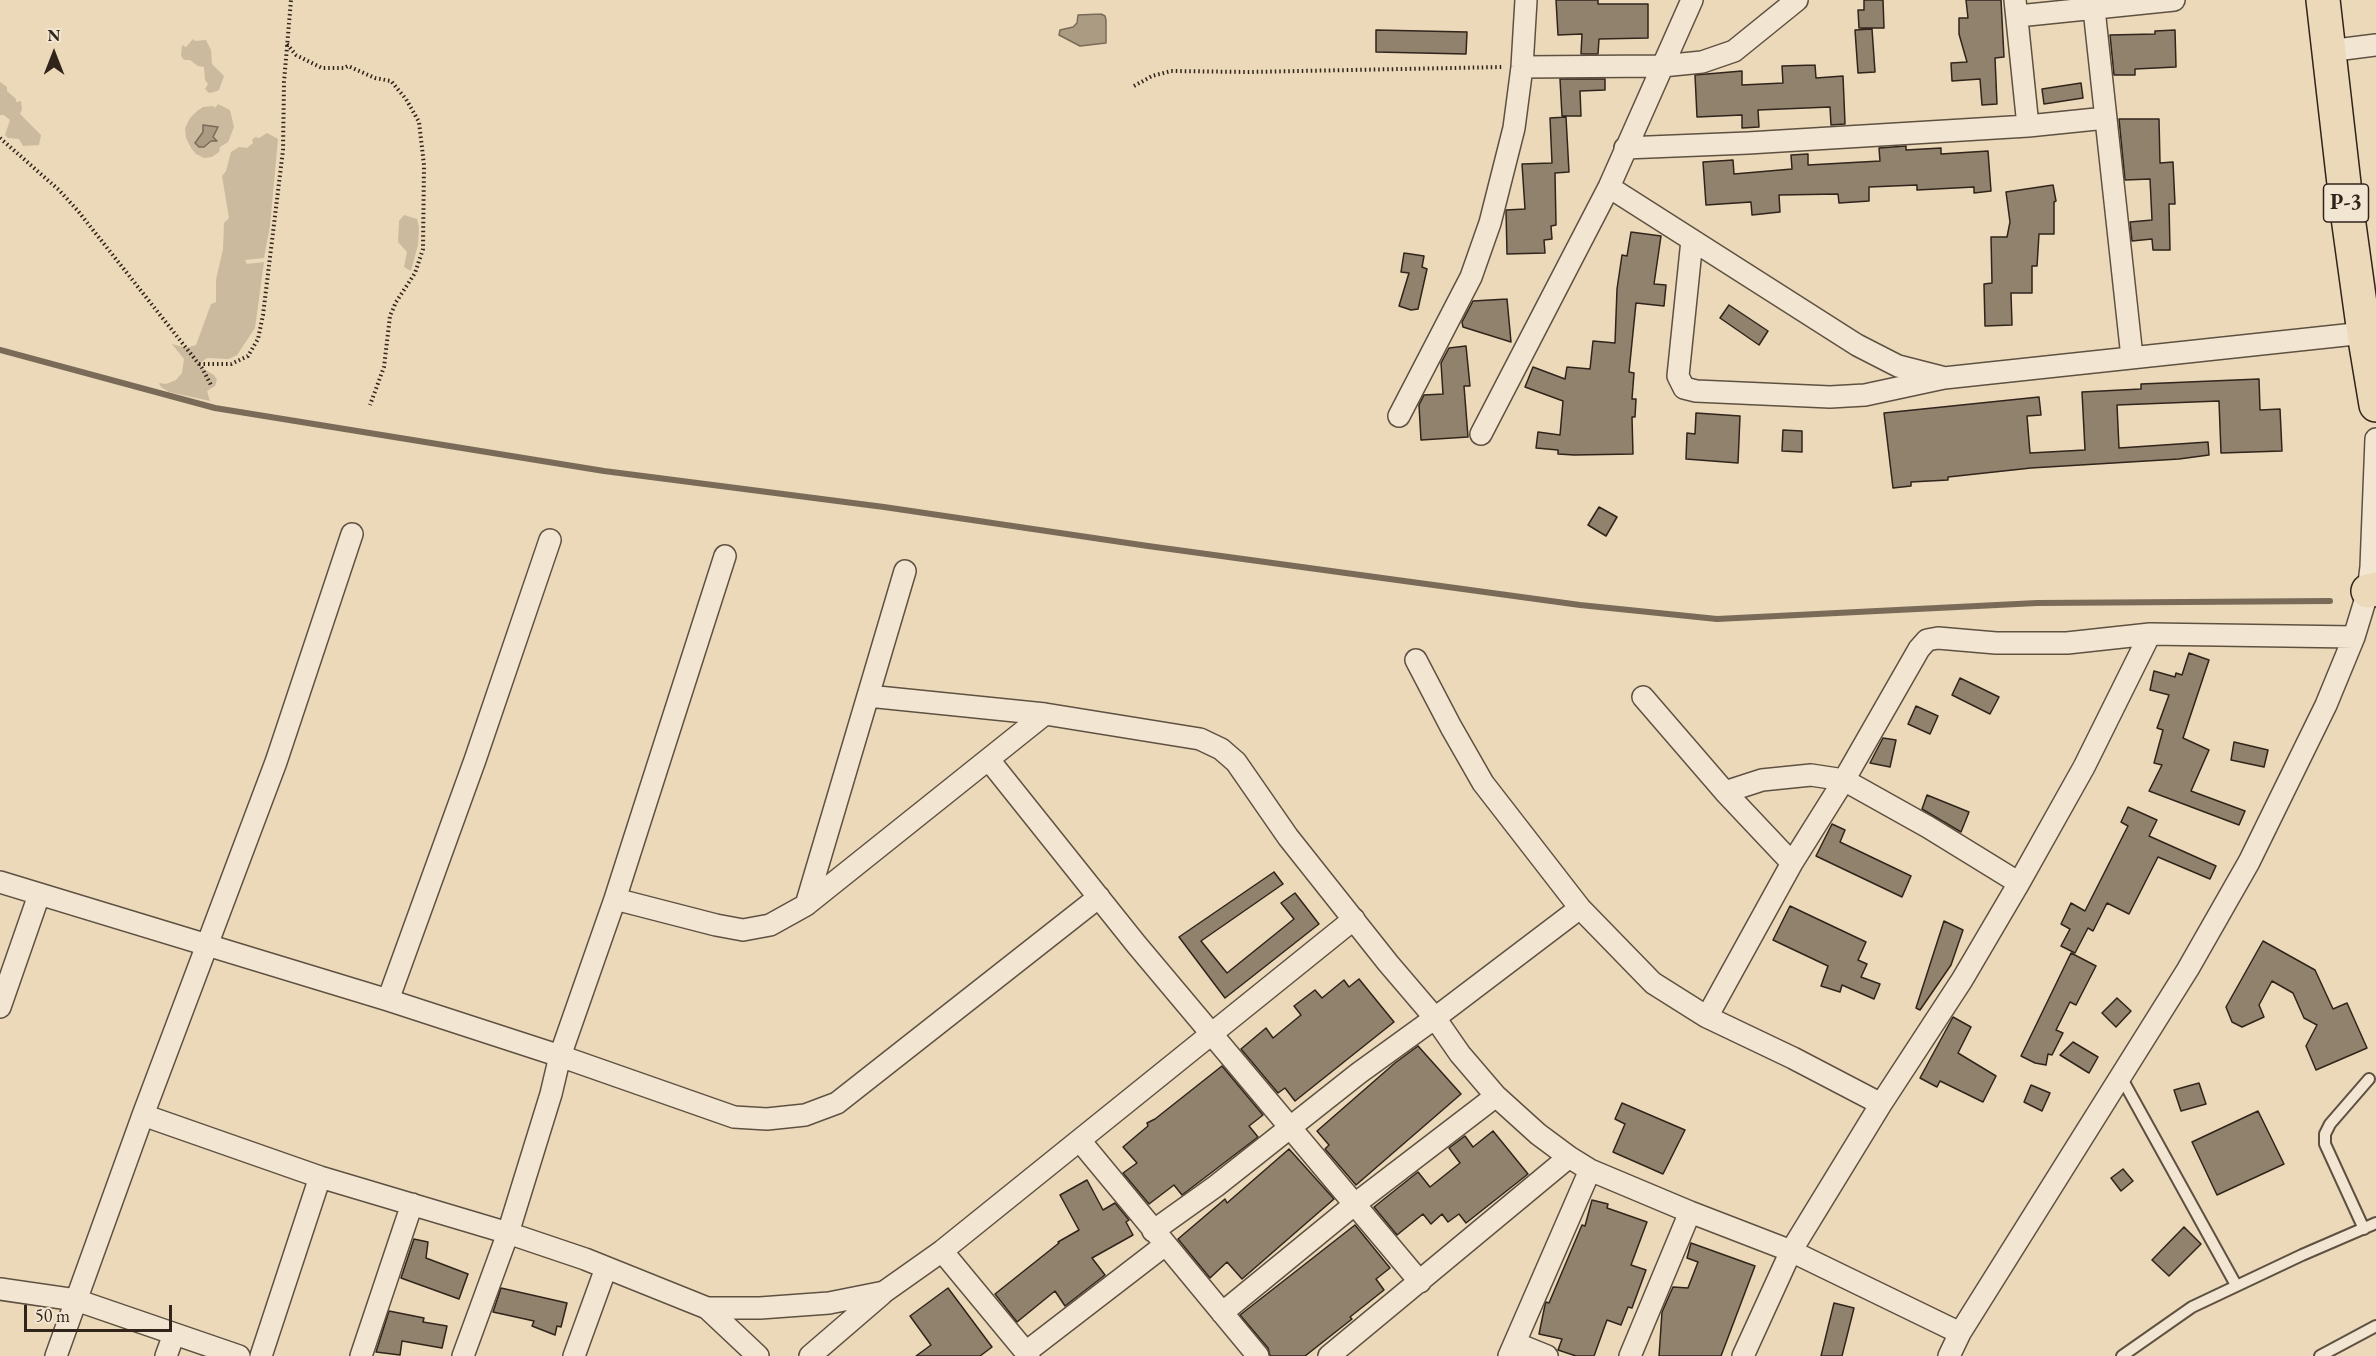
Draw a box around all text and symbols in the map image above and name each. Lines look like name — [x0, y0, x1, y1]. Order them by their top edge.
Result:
north arrow — [24, 24, 84, 84]
text: N — [48, 25, 60, 46]
road number: P-3 — [2324, 184, 2368, 222]
scale bar — [27, 1293, 176, 1331]
text: 50 m — [35, 1304, 70, 1327]

